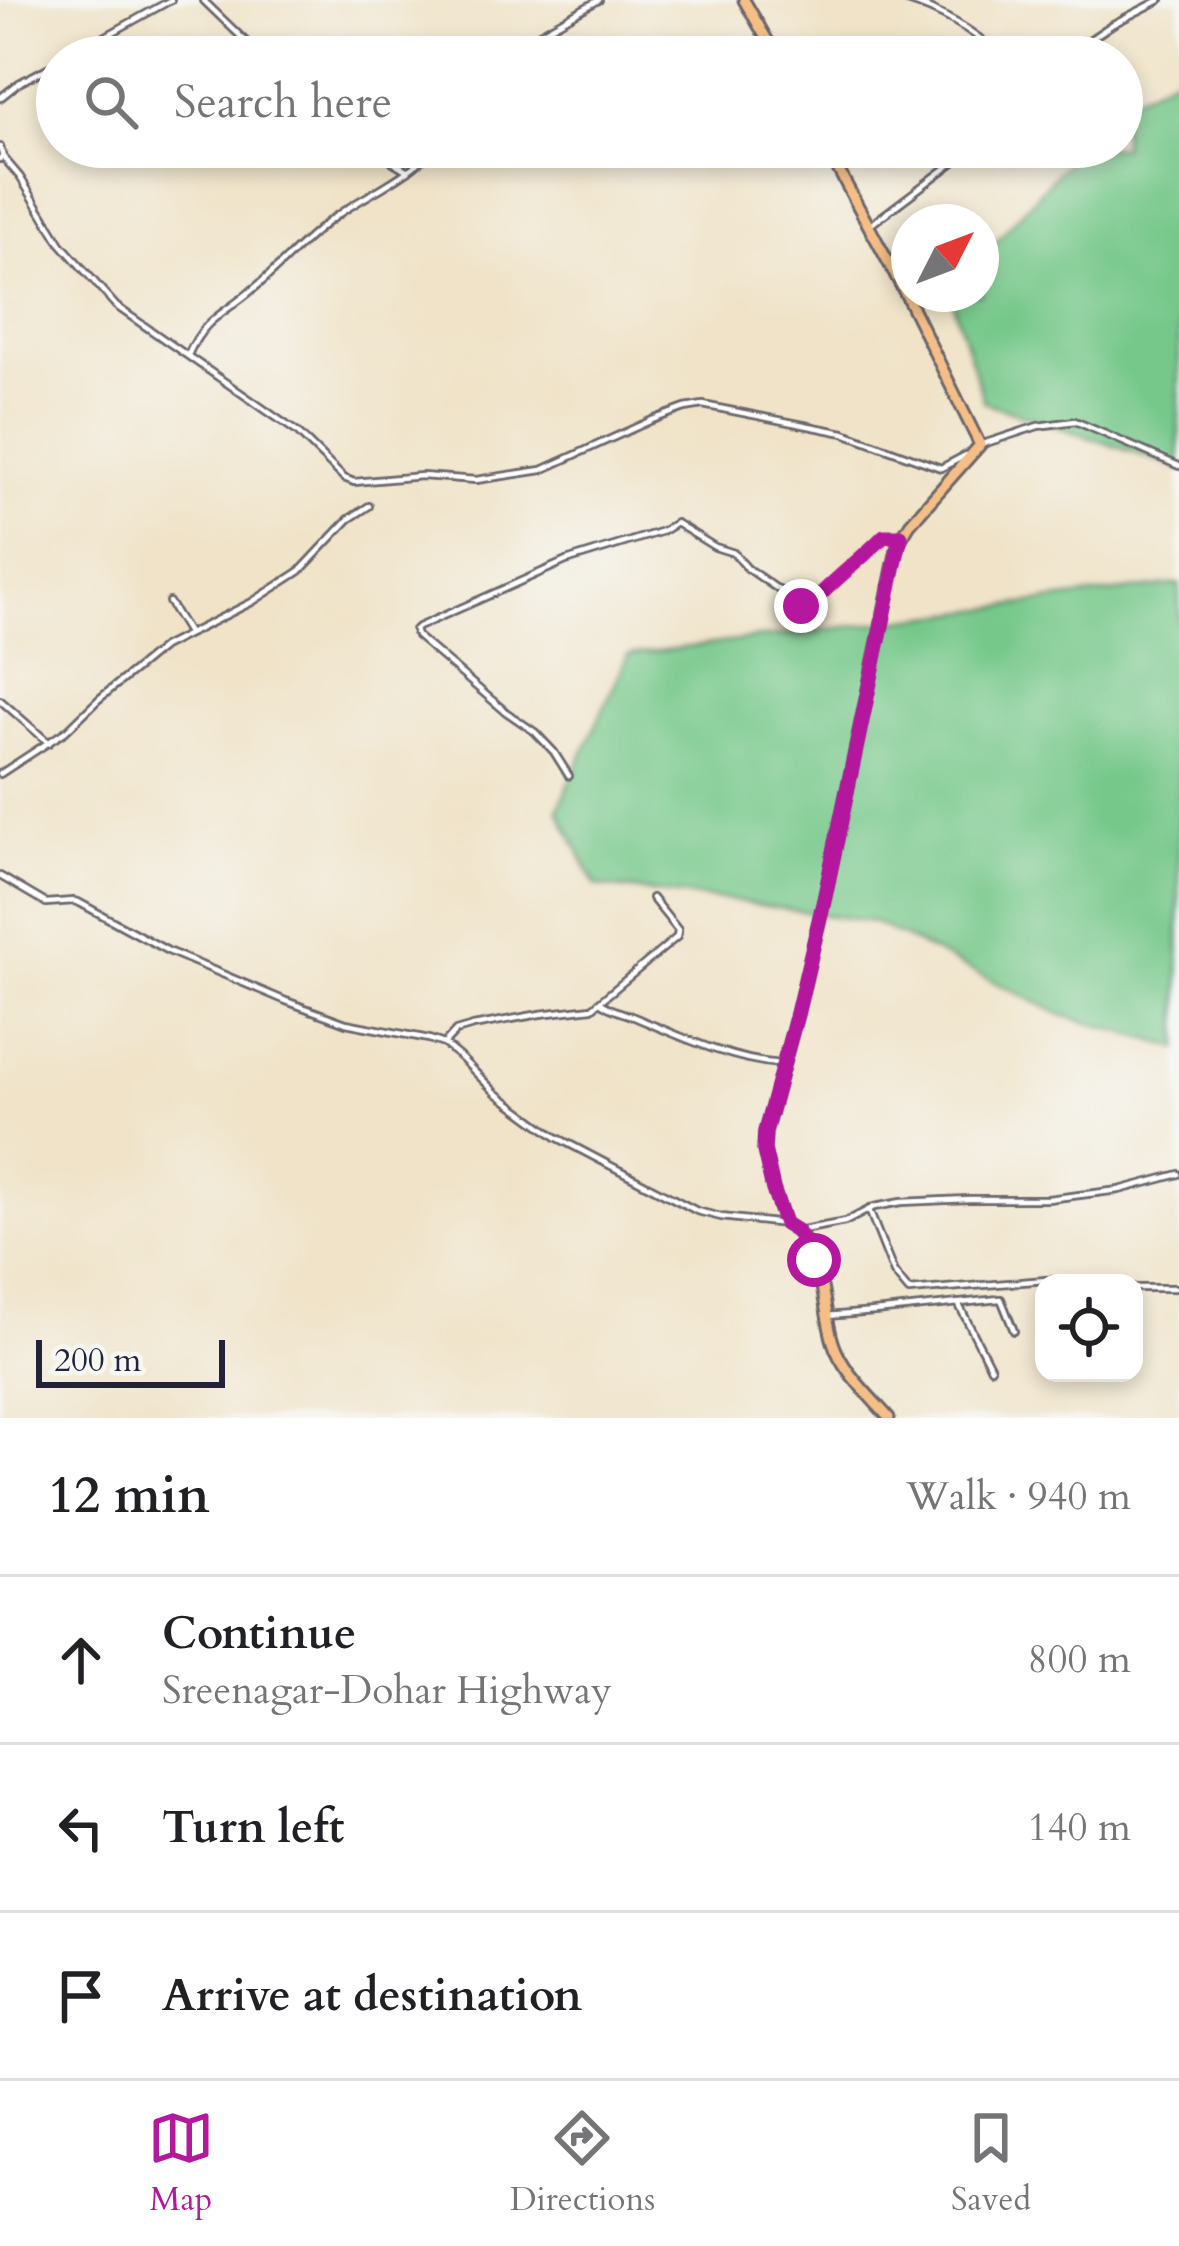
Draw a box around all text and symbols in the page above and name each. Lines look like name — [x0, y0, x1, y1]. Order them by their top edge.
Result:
search box — [36, 36, 1143, 168]
icon: search — [78, 69, 144, 135]
text: Search here — [174, 72, 392, 133]
north arrow — [891, 204, 999, 312]
route end — [774, 579, 828, 633]
route start — [787, 1233, 841, 1287]
map controls — [1035, 1274, 1143, 1382]
button: locate — [1035, 1274, 1143, 1382]
scale bar — [36, 1334, 225, 1387]
text: 200 m — [54, 1338, 141, 1383]
text: 12 min — [48, 1461, 210, 1531]
text: Walk · 940 m — [906, 1470, 1131, 1523]
text: Continue — [162, 1603, 356, 1664]
icon: ahead — [48, 1627, 114, 1693]
text: 800 m — [1028, 1633, 1131, 1686]
text: Sreenagar-Dohar Highway — [162, 1664, 612, 1717]
icon: left — [48, 1795, 114, 1861]
text: Turn left — [162, 1797, 344, 1858]
text: 140 m — [1028, 1801, 1131, 1854]
icon: arrive — [48, 1963, 114, 2029]
text: Arrive at destination — [162, 1965, 582, 2026]
tab: Map — [148, 2105, 214, 2222]
tab: Directions — [510, 2105, 655, 2222]
tab: Saved — [951, 2105, 1031, 2222]

